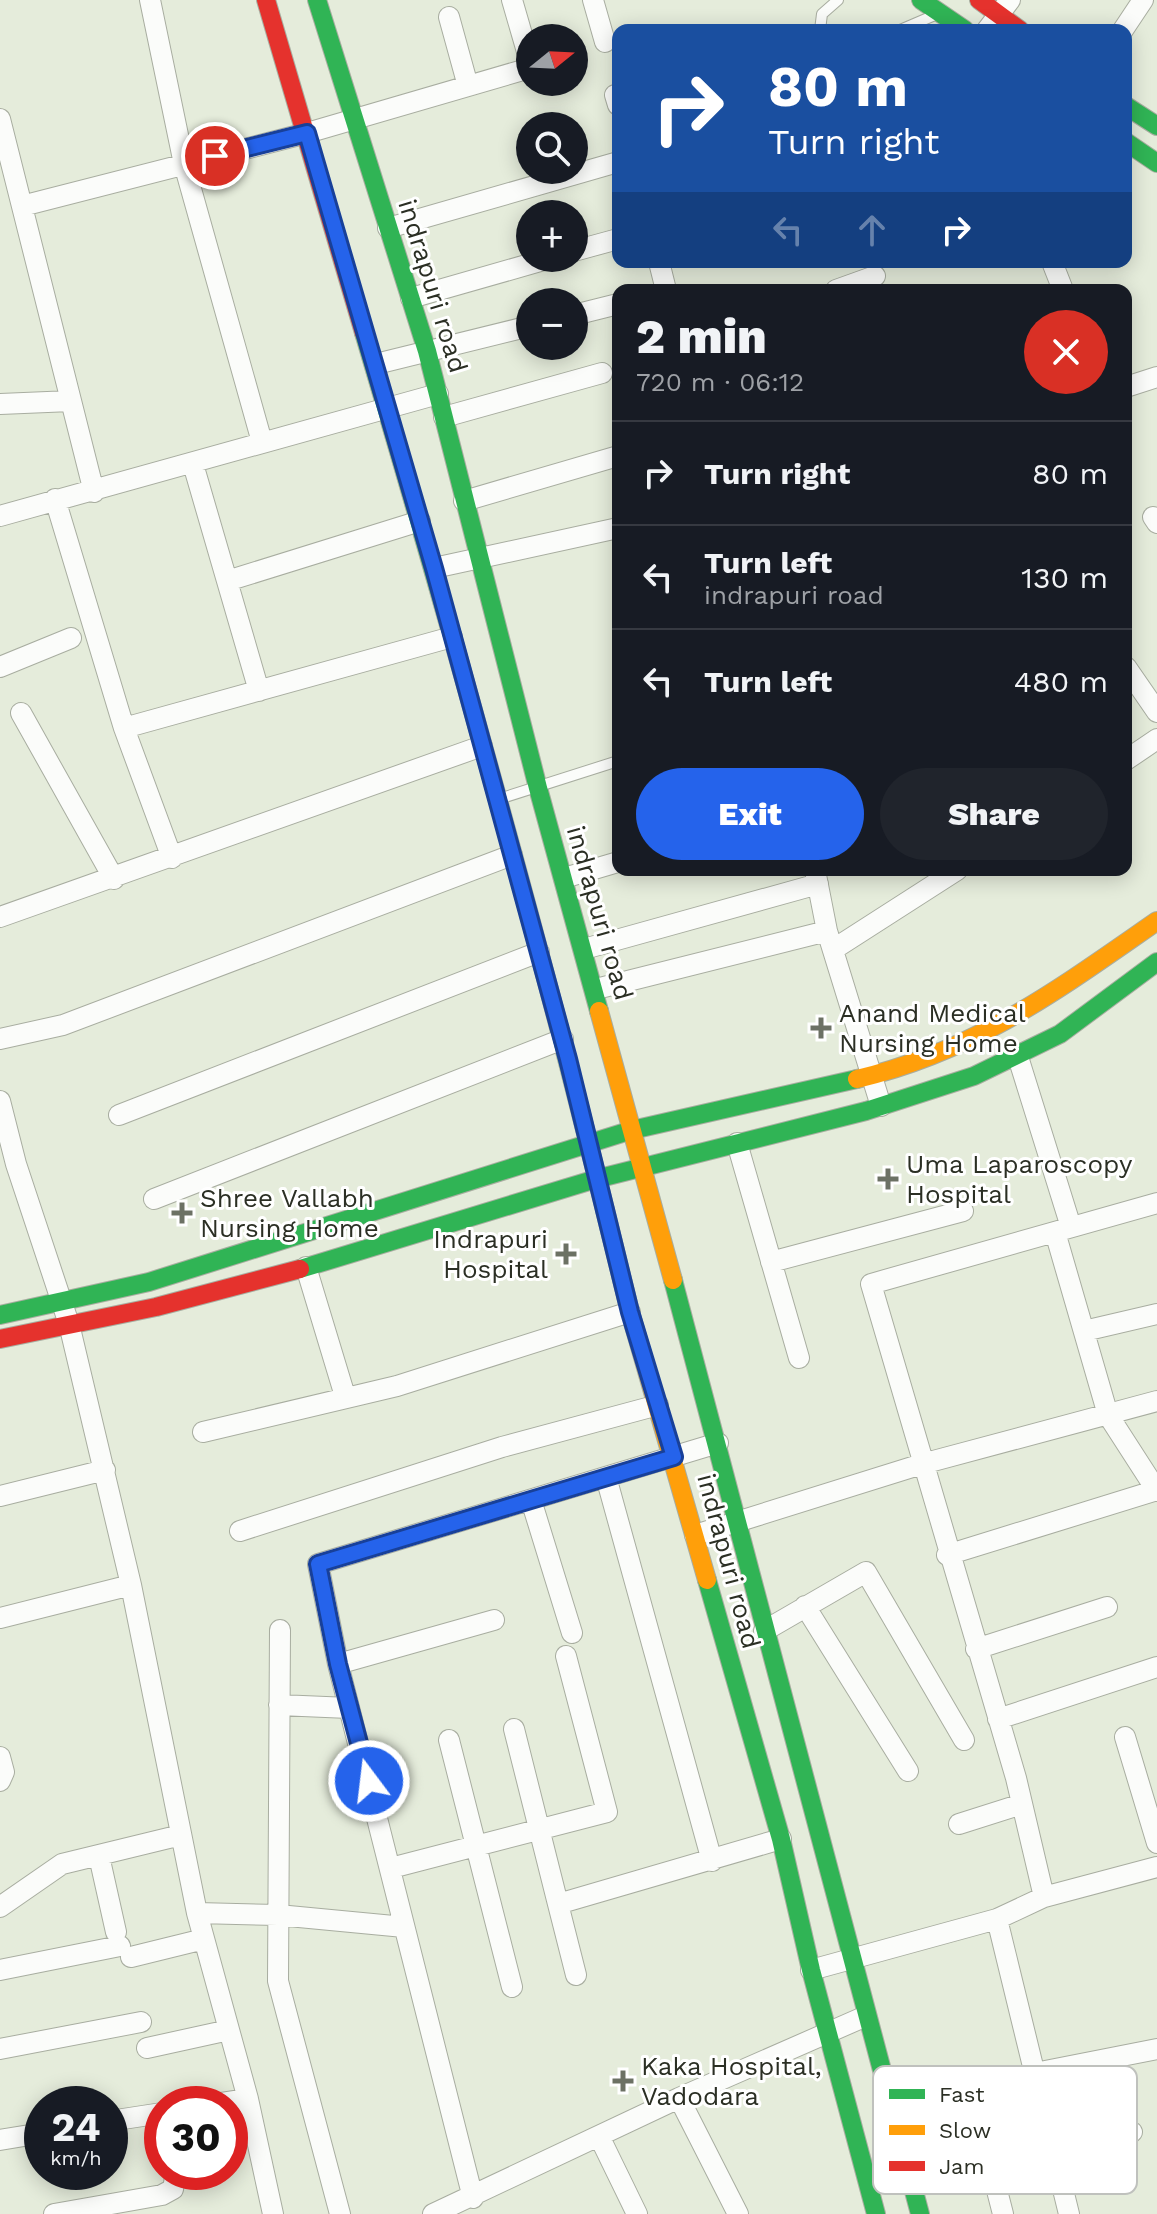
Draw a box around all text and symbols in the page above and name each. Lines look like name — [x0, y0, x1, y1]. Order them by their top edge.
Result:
north arrow — [516, 24, 588, 96]
map controls — [516, 24, 588, 360]
text: 80 m — [768, 54, 908, 120]
icon: right — [636, 56, 740, 160]
button: search — [516, 112, 588, 184]
text: Turn right — [768, 121, 939, 163]
pin — [181, 122, 249, 190]
icon: arrive — [193, 134, 237, 178]
street label: indrapuri road — [392, 196, 474, 376]
button: + — [516, 200, 588, 272]
icon: left — [766, 208, 810, 252]
icon: ahead — [850, 208, 894, 252]
icon: right — [934, 208, 978, 252]
button: − — [516, 288, 588, 360]
text: 2 min — [636, 308, 767, 365]
button: close — [1024, 310, 1108, 394]
text: 720 m · 06:12 — [636, 367, 804, 397]
icon: right — [636, 451, 680, 495]
text: Turn right — [704, 456, 850, 491]
text: 80 m — [1032, 456, 1108, 491]
text: Turn left — [704, 545, 832, 580]
icon: left — [636, 555, 680, 599]
text: 130 m — [1021, 560, 1108, 595]
text: indrapuri road — [704, 580, 884, 610]
icon: left — [636, 659, 680, 703]
text: Turn left — [704, 664, 832, 699]
text: 480 m — [1014, 664, 1108, 699]
button: Exit — [636, 768, 864, 860]
button: Share — [880, 768, 1108, 860]
street label: indrapuri road — [561, 822, 639, 1004]
place label: Anand Medical Nursing Home — [839, 998, 1026, 1058]
marker: Anand Medical Nursing Home — [810, 1017, 832, 1039]
place label: Uma Laparoscopy Hospital — [906, 1149, 1133, 1209]
marker: Uma Laparoscopy Hospital — [877, 1168, 899, 1190]
place label: Shree Vallabh Nursing Home — [200, 1183, 379, 1243]
marker: Shree Vallabh Nursing Home — [171, 1202, 193, 1224]
place label: Indrapuri Hospital — [433, 1224, 548, 1284]
marker: Indrapuri Hospital — [555, 1243, 577, 1265]
street label: indrapuri road — [691, 1470, 767, 1652]
position arrow — [327, 1739, 411, 1823]
place label: Kaka Hospital, Vadodara — [641, 2051, 822, 2111]
legend — [873, 2066, 1137, 2194]
marker: Kaka Hospital, Vadodara — [612, 2070, 634, 2092]
text: Fast — [939, 2082, 985, 2107]
speed limit sign: 30 — [144, 2086, 248, 2190]
text: 24 — [51, 2104, 101, 2151]
text: Slow — [939, 2118, 991, 2143]
text: km/h — [50, 2146, 102, 2170]
text: Jam — [939, 2154, 984, 2179]

